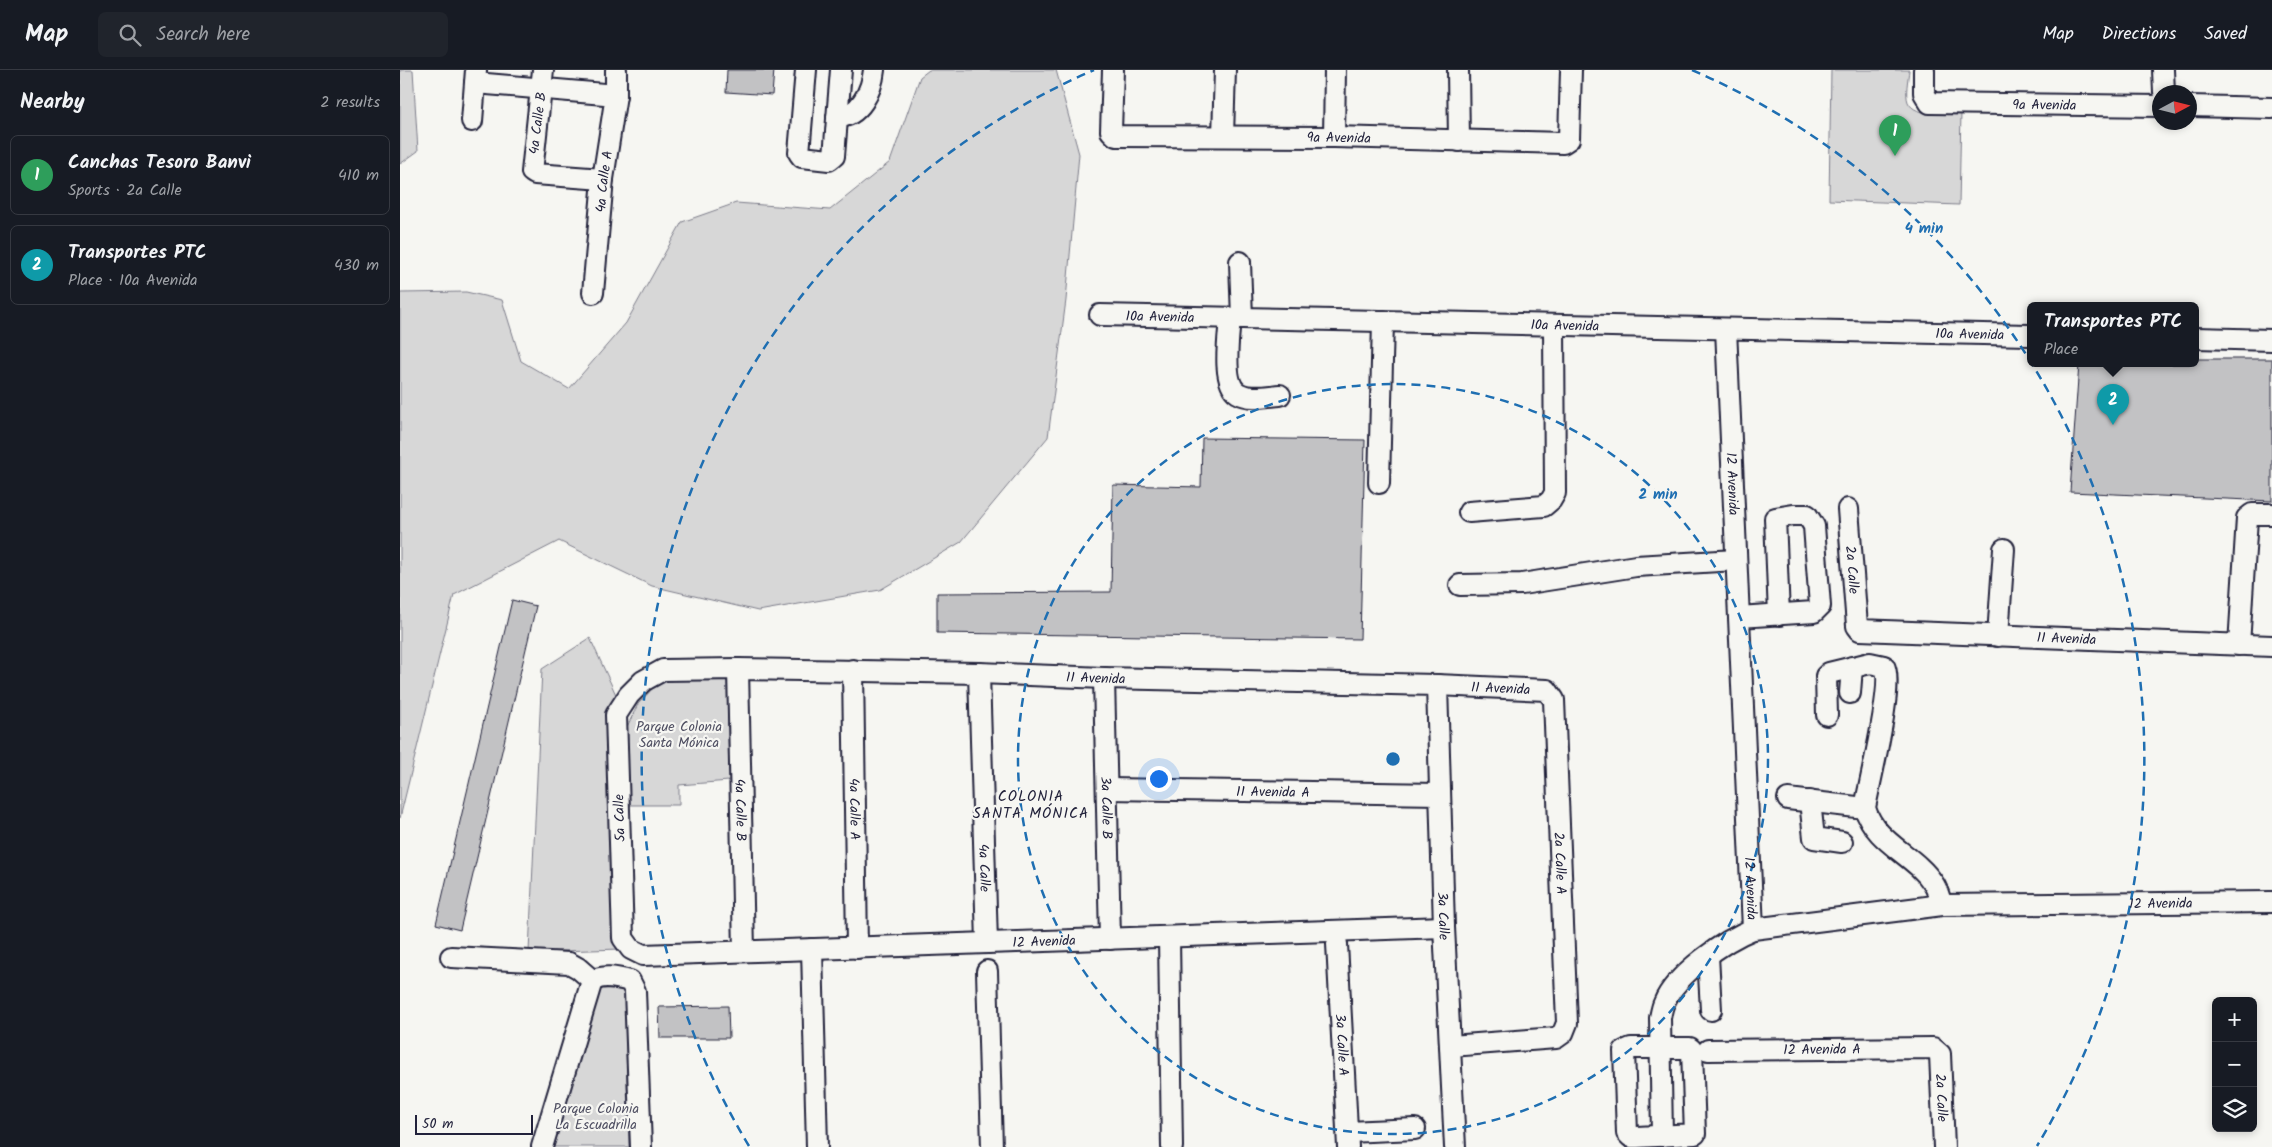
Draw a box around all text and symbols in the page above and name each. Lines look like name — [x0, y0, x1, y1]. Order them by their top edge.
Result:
search box — [98, 12, 448, 57]
text: Map — [25, 15, 68, 54]
text: Search here — [156, 20, 250, 50]
text: Map — [2042, 20, 2074, 49]
text: Directions — [2102, 20, 2176, 49]
text: Saved — [2204, 20, 2247, 49]
icon: search — [116, 21, 144, 49]
north arrow — [2152, 85, 2197, 130]
text: Nearby — [20, 86, 85, 119]
text: 2 results — [320, 90, 380, 115]
street label: 4a Calle B — [523, 91, 553, 156]
street label: 9a Avenida — [2012, 94, 2077, 117]
pin: 1 — [1879, 115, 1911, 156]
street label: 9a Avenida — [1307, 127, 1371, 150]
text: Canchas Tesoro Banvi — [68, 148, 251, 178]
street label: 4a Calle A — [590, 149, 619, 213]
text: 1 — [35, 163, 39, 188]
text: 410 m — [338, 163, 379, 188]
text: Sports · 2a Calle — [68, 178, 182, 203]
text: 4 min — [1905, 217, 1943, 241]
text: Transportes PTC — [68, 238, 207, 268]
text: 2 — [32, 253, 42, 278]
text: 430 m — [334, 253, 379, 278]
text: Place · 10a Avenida — [68, 268, 198, 293]
popup — [2027, 302, 2199, 367]
street label: 10a Avenida — [1125, 306, 1195, 329]
text: Transportes PTC — [2044, 307, 2182, 337]
street label: 10a Avenida — [1530, 314, 1599, 338]
street label: 10a Avenida — [1935, 323, 2004, 346]
text: Place — [2044, 337, 2078, 362]
pin: 2 — [2097, 384, 2129, 425]
street label: 12 Avenida — [1720, 452, 1744, 516]
text: 2 min — [1638, 483, 1678, 507]
street label: 2a Calle — [1839, 545, 1865, 596]
street label: 11 Avenida — [2036, 627, 2097, 651]
street label: 11 Avenida — [1066, 666, 1126, 690]
street label: 11 Avenida — [1470, 677, 1531, 701]
park label: Parque Colonia Santa Mónica — [636, 716, 722, 754]
centre of rings — [1384, 750, 1402, 768]
your location — [1146, 766, 1172, 792]
street label: 3a Calle B — [1094, 776, 1118, 840]
street label: 4a Calle B — [728, 778, 752, 842]
street label: 4a Calle A — [843, 778, 865, 840]
street label: 11 Avenida A — [1236, 781, 1310, 804]
district label: COLONIA SANTA MÓNICA — [973, 785, 1089, 826]
street label: 5a Calle — [608, 793, 632, 842]
street label: 2a Calle A — [1547, 832, 1572, 895]
street label: 4a Calle — [972, 844, 996, 893]
street label: 12 Avenida — [1738, 856, 1763, 921]
street label: 3a Calle — [1431, 891, 1455, 941]
street label: 12 Avenida — [2129, 893, 2193, 915]
street label: 12 Avenida — [1012, 930, 1076, 954]
map controls — [2212, 997, 2257, 1132]
button: + — [2212, 997, 2257, 1042]
street label: 3a Calle A — [1329, 1013, 1354, 1077]
street label: 12 Avenida A — [1783, 1039, 1861, 1061]
button: − — [2212, 1042, 2257, 1087]
street label: 2a Calle — [1929, 1073, 1953, 1123]
button: layers — [2212, 1087, 2257, 1132]
park label: Parque Colonia La Escuadrilla — [553, 1098, 639, 1136]
scale bar — [415, 1112, 532, 1135]
text: 50 m — [422, 1113, 453, 1135]

